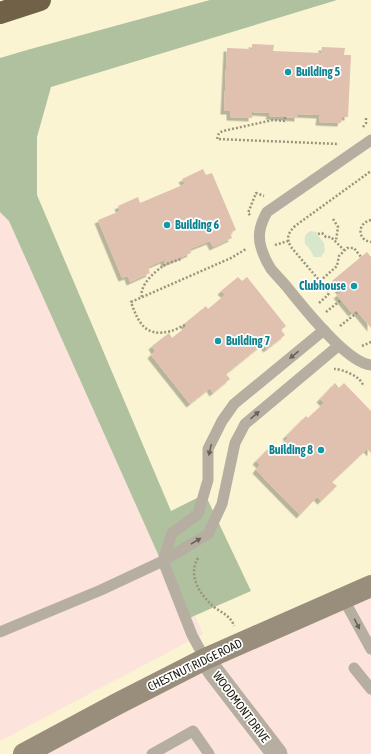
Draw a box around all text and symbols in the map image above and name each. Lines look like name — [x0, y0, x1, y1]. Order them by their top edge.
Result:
place label: Building 5 — [296, 65, 340, 79]
marker: Building 5 — [283, 67, 293, 77]
place label: Building 6 — [175, 218, 219, 232]
marker: Building 6 — [162, 220, 172, 230]
place label: Clubhouse — [299, 279, 347, 293]
marker: Clubhouse — [349, 281, 359, 291]
place label: Building 7 — [226, 334, 270, 348]
marker: Building 7 — [213, 336, 223, 346]
one-way arrow — [288, 350, 299, 359]
one-way arrow — [250, 411, 260, 420]
one-way arrow — [206, 443, 212, 456]
place label: Building 8 — [269, 443, 313, 457]
marker: Building 8 — [316, 445, 326, 455]
one-way arrow — [190, 538, 202, 545]
one-way arrow — [354, 618, 360, 630]
street label: CHESTNUT RIDGE ROAD — [146, 636, 245, 694]
street label: WOODMONT DRIVE — [210, 669, 272, 745]

